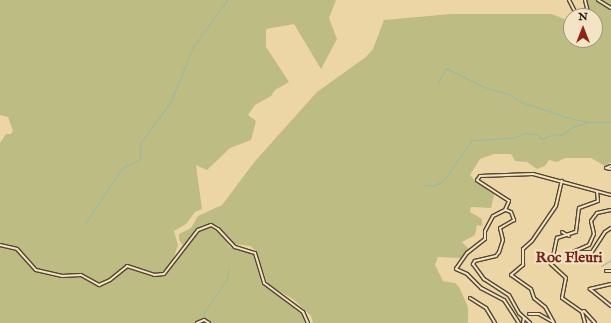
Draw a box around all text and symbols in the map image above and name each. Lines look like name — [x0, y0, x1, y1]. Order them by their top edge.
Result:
north arrow — [563, 8, 603, 48]
text: N — [578, 10, 588, 24]
district label: Roc Fleuri — [536, 249, 602, 267]

